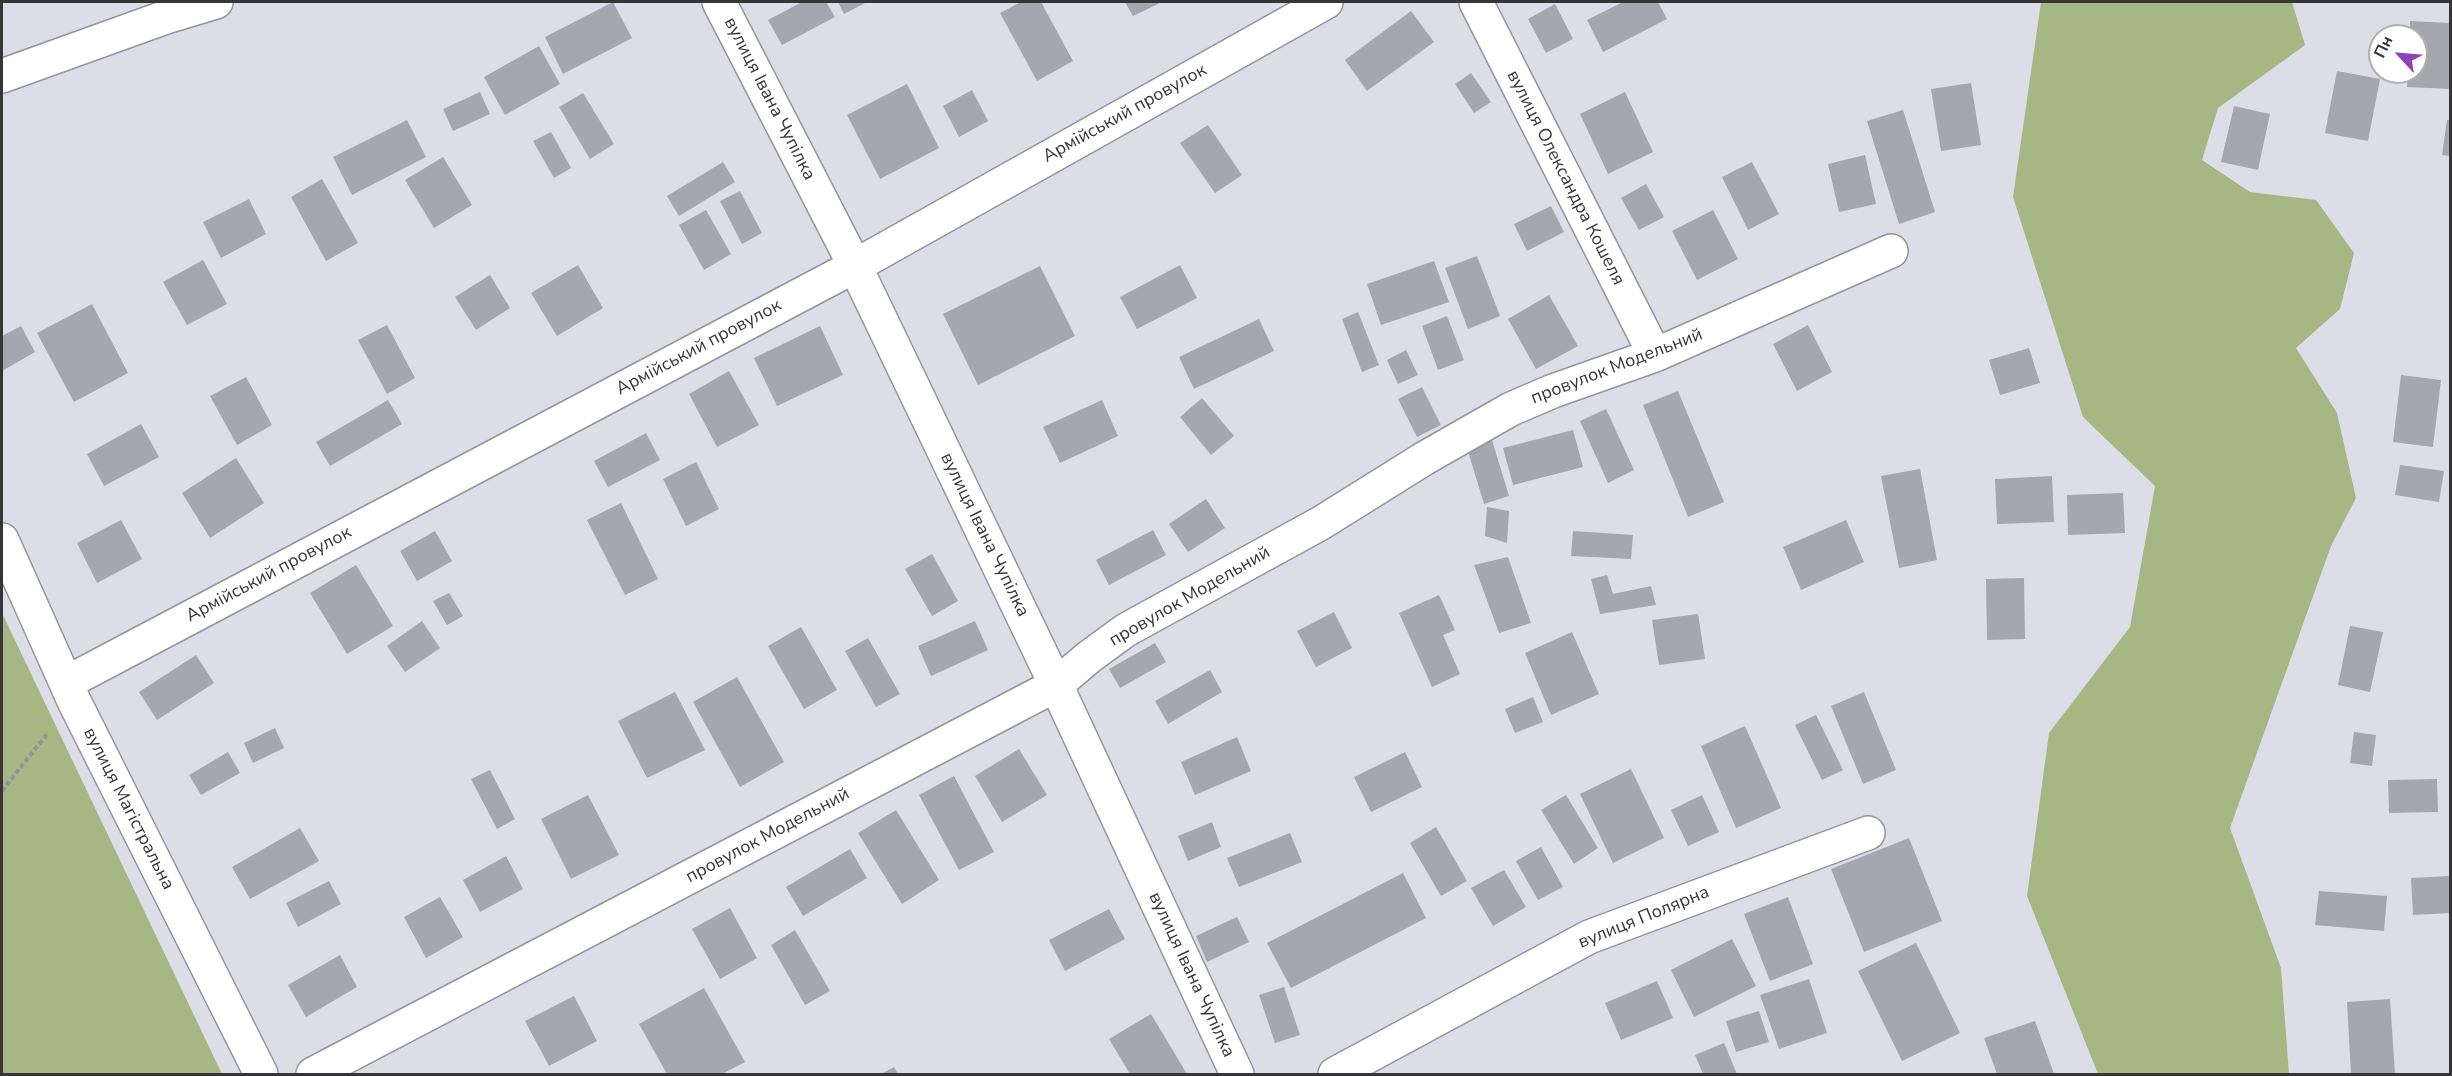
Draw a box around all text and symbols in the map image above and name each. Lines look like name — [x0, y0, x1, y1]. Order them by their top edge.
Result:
street label: вулиця Івана Чупілка — [719, 14, 819, 184]
north arrow — [2368, 24, 2428, 84]
text: Пн — [2369, 32, 2398, 62]
street label: Армійський провулок — [1039, 60, 1211, 168]
street label: вулиця Олександра Кошеля — [1501, 67, 1629, 289]
street label: Армійський провулок — [613, 295, 785, 401]
street label: провулок Модельний — [1528, 324, 1706, 410]
street label: вулиця Івана Чупілка — [935, 450, 1033, 620]
street label: Армійський провулок — [183, 522, 355, 628]
street label: провулок Модельний — [1106, 542, 1274, 652]
street label: вулиця Магістральна — [78, 724, 178, 894]
street label: провулок Модельний — [682, 784, 854, 888]
street label: вулиця Полярна — [1575, 882, 1713, 954]
street label: вулиця Івана Чупілка — [1143, 889, 1239, 1061]

